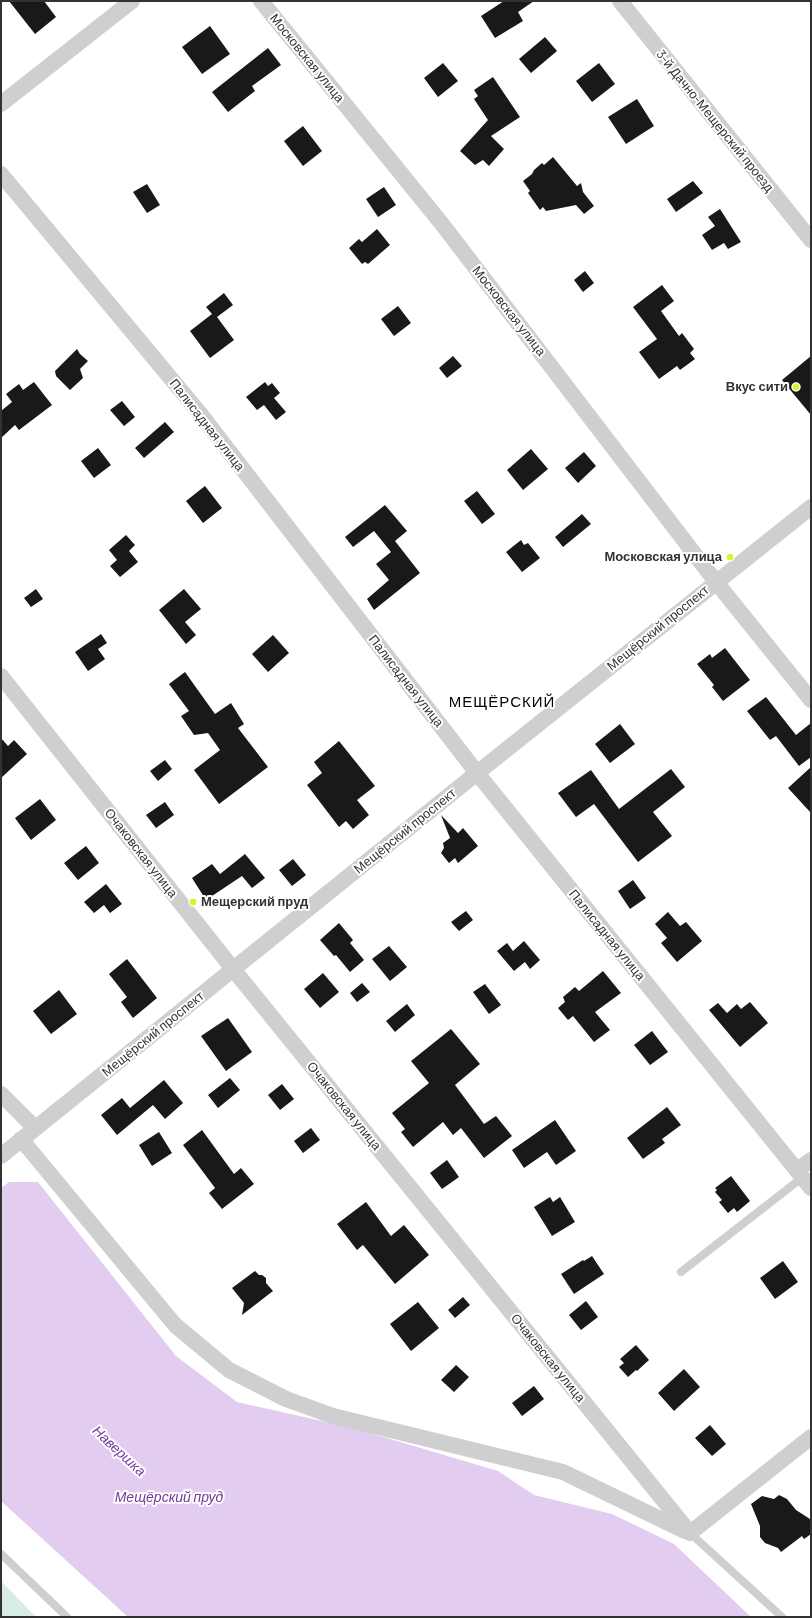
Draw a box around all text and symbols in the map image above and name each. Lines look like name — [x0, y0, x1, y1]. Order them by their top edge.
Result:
street label: Московская улица — [266, 11, 348, 105]
street label: 3-й Дачно-Мещерский проезд — [653, 47, 777, 195]
street label: Московская улица — [469, 263, 549, 359]
street label: Палисадная улица — [166, 376, 248, 474]
place label: Вкус сити — [726, 379, 788, 395]
marker: Вкус сити — [791, 382, 801, 392]
place label: Московская улица — [604, 549, 722, 565]
marker: Московская улица — [725, 552, 735, 562]
street label: Мещёрский проспект — [604, 582, 712, 674]
street label: Палисадная улица — [365, 632, 447, 730]
district label: МЕЩЁРСКИЙ — [449, 693, 555, 711]
street label: Мещёрский проспект — [351, 785, 459, 877]
street label: Очаковская улица — [101, 805, 181, 901]
street label: Палисадная улица — [566, 886, 648, 984]
place label: Мещерский пруд — [201, 894, 308, 910]
marker: Мещерский пруд — [188, 897, 198, 907]
street label: Мещёрский проспект — [99, 988, 207, 1080]
street label: Очаковская улица — [304, 1059, 384, 1153]
street label: Очаковская улица — [508, 1311, 588, 1405]
water label: Навершка — [89, 1422, 149, 1480]
water label: Мещёрский пруд — [115, 1489, 223, 1505]

